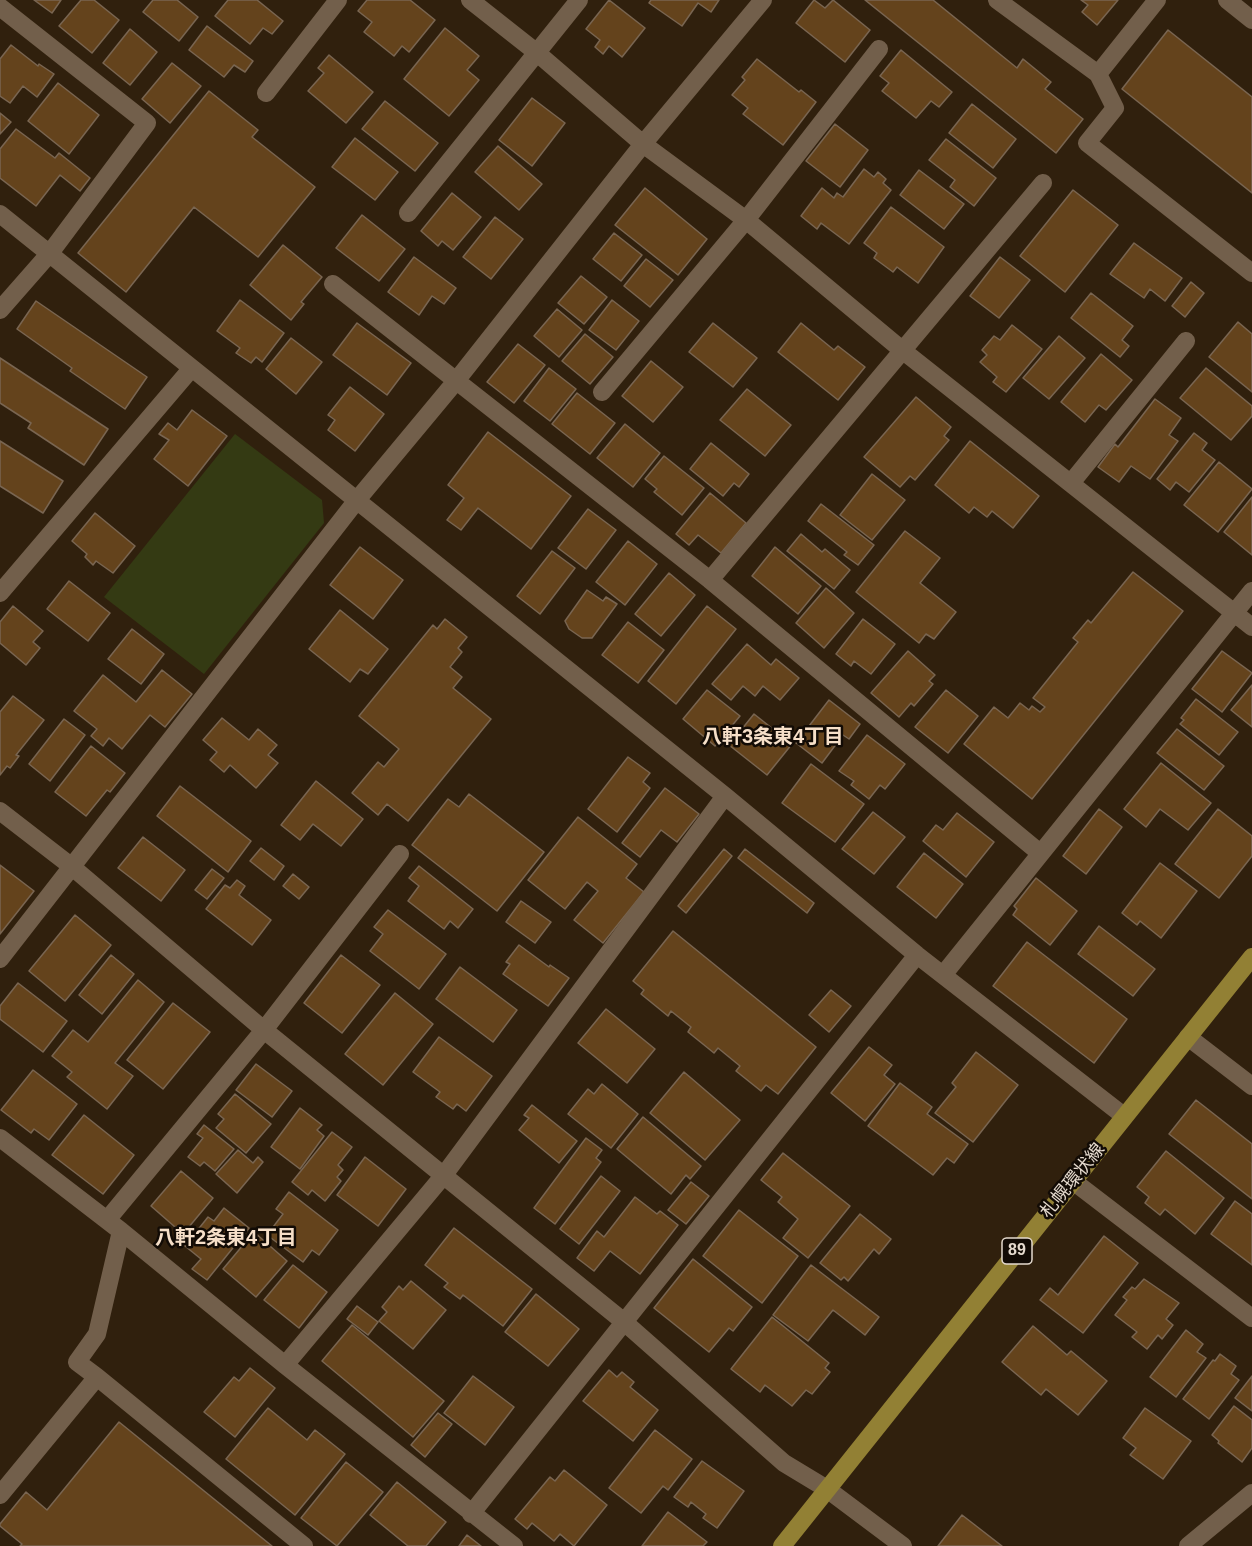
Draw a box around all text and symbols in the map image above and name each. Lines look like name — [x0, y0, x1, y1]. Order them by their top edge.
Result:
district label: 八軒3条東4丁目 — [702, 725, 844, 749]
street label: 札幌環状線 — [1036, 1139, 1110, 1223]
district label: 八軒2条東4丁目 — [155, 1226, 297, 1250]
road number: 89 — [1002, 1238, 1032, 1264]

